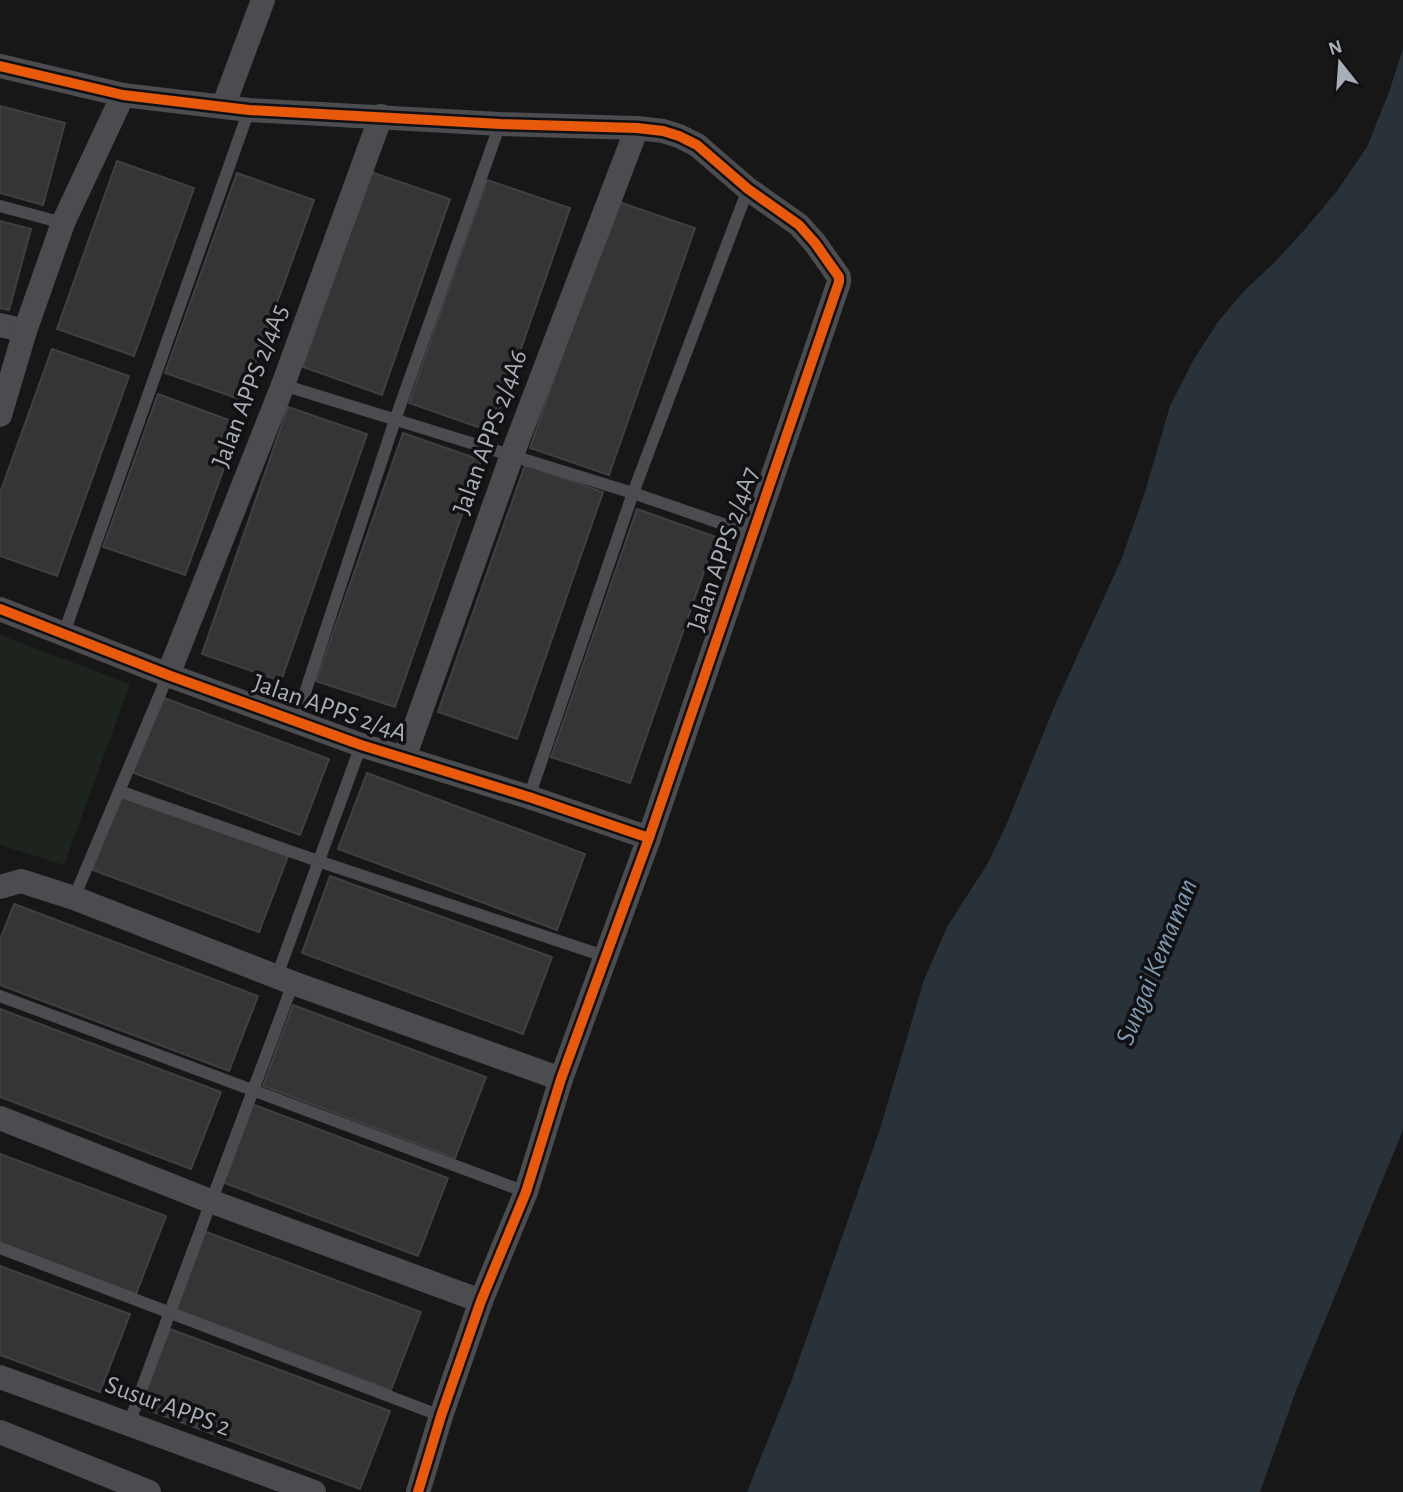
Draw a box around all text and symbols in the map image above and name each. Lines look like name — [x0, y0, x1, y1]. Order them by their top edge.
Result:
north arrow — [1305, 28, 1375, 98]
text: N — [1326, 37, 1345, 59]
street label: Jalan APPS 2/4A5 — [207, 301, 293, 471]
street label: Jalan APPS 2/4A6 — [448, 346, 532, 518]
street label: Jalan APPS 2/4A7 — [683, 463, 763, 634]
street label: Jalan APPS 2/4A — [250, 670, 410, 746]
water label: Sungai Kemaman — [1111, 875, 1203, 1049]
street label: Susur APPS 2 — [102, 1371, 234, 1441]

